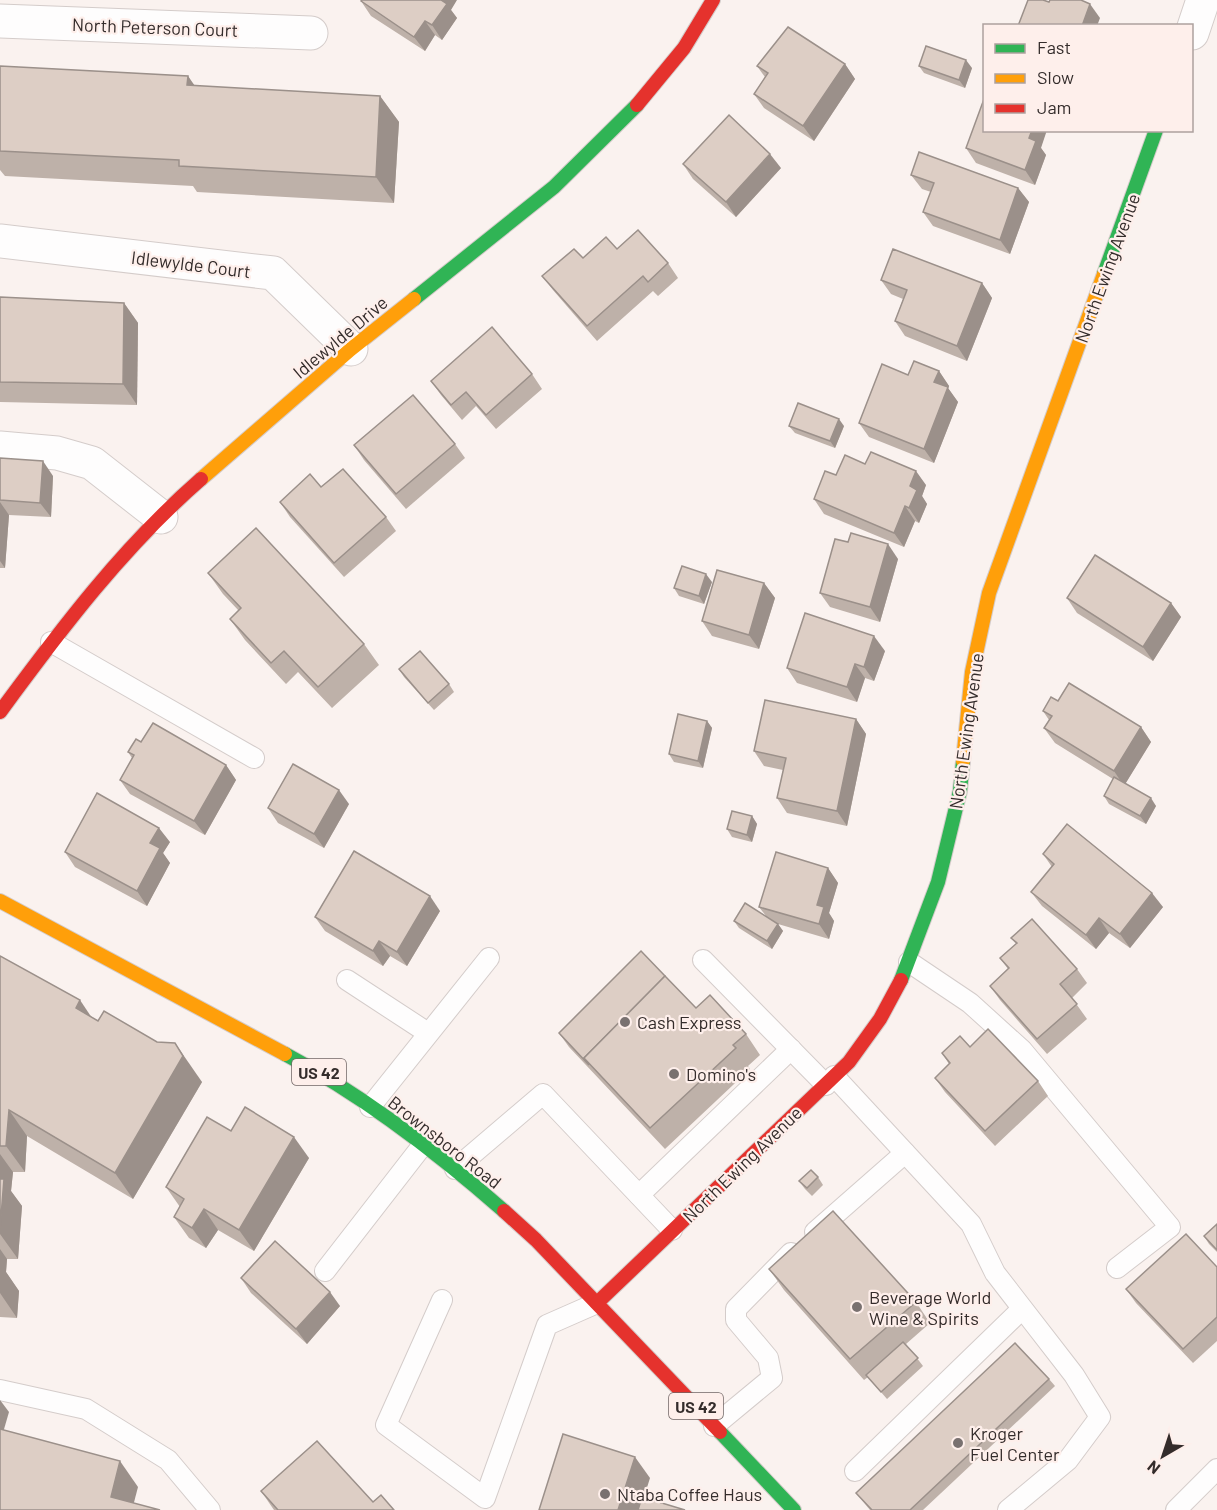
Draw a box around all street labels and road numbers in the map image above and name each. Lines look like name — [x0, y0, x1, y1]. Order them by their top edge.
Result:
street label: North Peterson Court — [72, 13, 238, 41]
street label: North Ewing Avenue — [1070, 190, 1144, 346]
street label: Idlewylde Court — [130, 246, 252, 282]
street label: Idlewylde Drive — [288, 291, 392, 383]
street label: North Ewing Avenue — [944, 652, 988, 810]
road number: US 42 — [292, 1059, 346, 1085]
street label: Brownsboro Road — [384, 1091, 506, 1193]
street label: North Ewing Avenue — [678, 1101, 806, 1227]
road number: US 42 — [669, 1393, 723, 1419]

